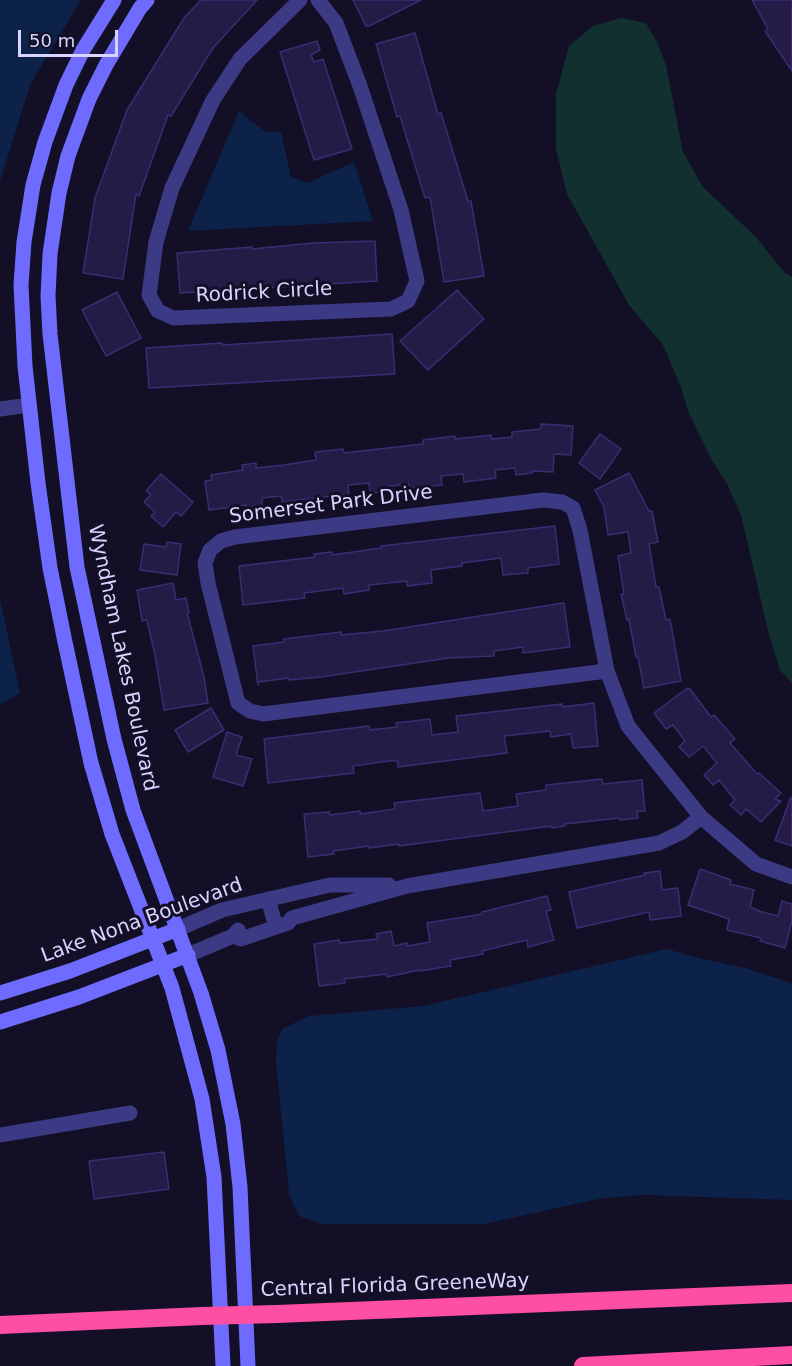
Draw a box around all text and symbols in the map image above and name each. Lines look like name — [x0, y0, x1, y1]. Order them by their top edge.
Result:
scale bar — [21, 18, 122, 56]
text: 50 m — [29, 30, 75, 51]
street label: Rodrick Circle — [195, 277, 333, 309]
street label: Somerset Park Drive — [228, 481, 434, 529]
street label: Wyndham Lakes Boulevard — [82, 523, 162, 793]
street label: Lake Nona Boulevard — [38, 873, 246, 969]
street label: Central Florida GreeneWay — [260, 1269, 530, 1303]

